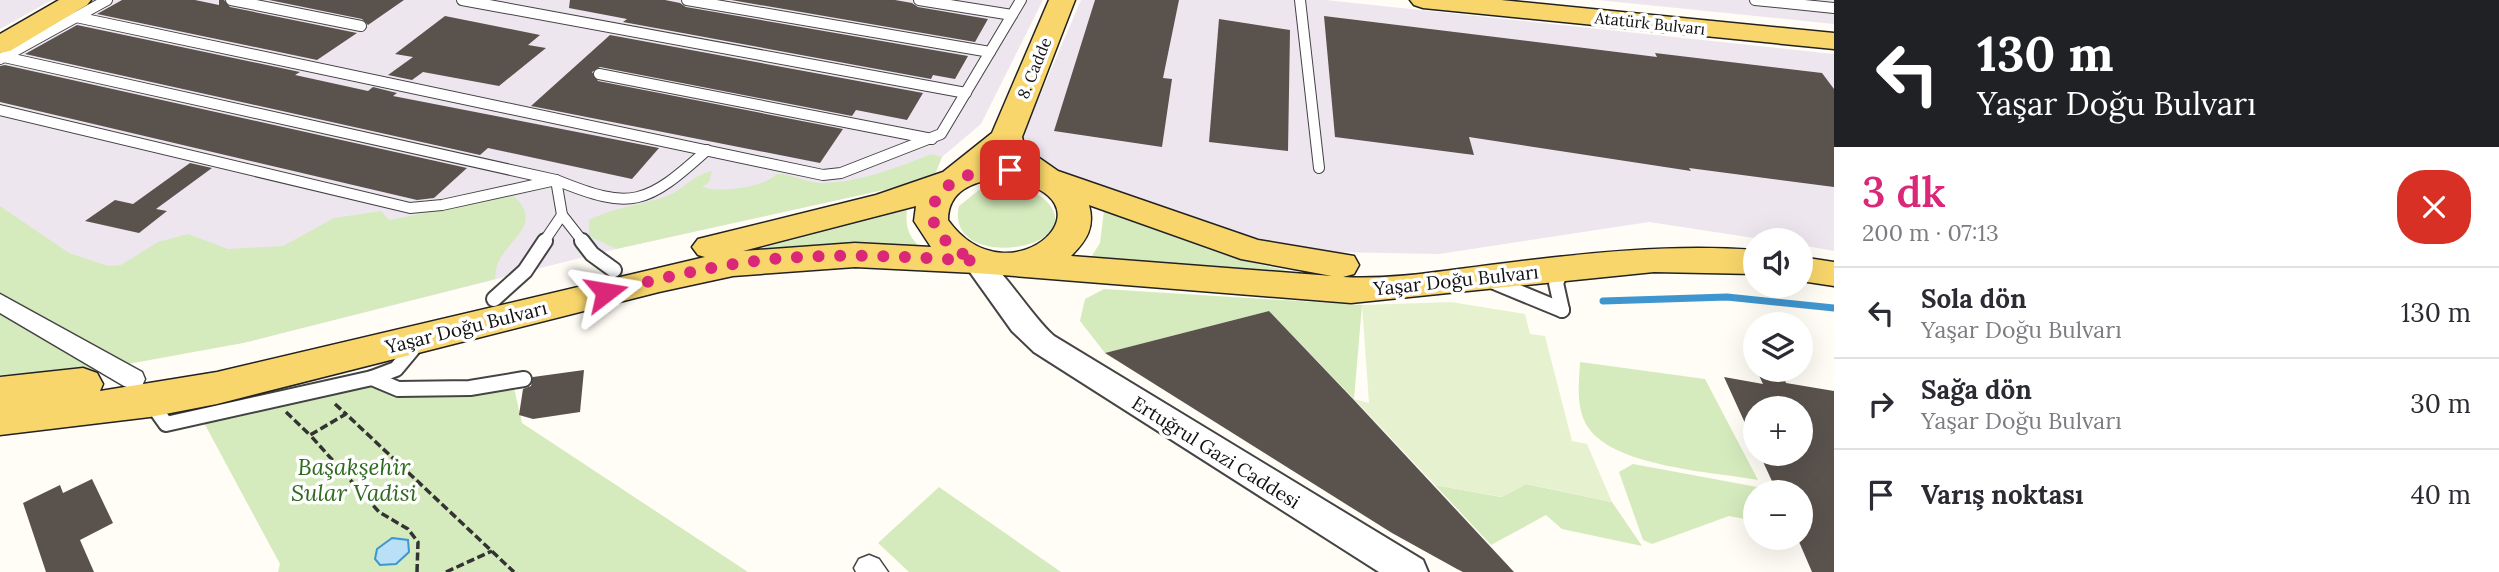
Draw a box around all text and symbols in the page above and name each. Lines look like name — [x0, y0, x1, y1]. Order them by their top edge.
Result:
street label: Atatürk Bulvarı — [1593, 7, 1706, 39]
text: 130 m — [1977, 22, 2113, 84]
icon: left — [1862, 28, 1953, 119]
street label: 8. Cadde — [1013, 34, 1055, 102]
text: Yaşar Doğu Bulvarı — [1977, 83, 2256, 124]
pin — [980, 140, 1040, 200]
icon: arrive — [991, 151, 1029, 189]
text: 3 dk — [1862, 165, 1946, 219]
button: close — [2397, 170, 2471, 244]
text: 200 m · 07:13 — [1862, 218, 1999, 247]
map controls — [1743, 228, 1813, 550]
button: sound — [1743, 228, 1813, 298]
position arrow — [569, 255, 643, 329]
street label: Yaşar Doğu Bulvarı — [1371, 259, 1540, 301]
text: Sola dön — [1921, 282, 2027, 315]
icon: left — [1862, 294, 1900, 332]
street label: Yaşar Doğu Bulvarı — [382, 295, 549, 359]
text: 130 m — [2401, 296, 2471, 329]
button: layers — [1743, 312, 1813, 382]
text: Yaşar Doğu Bulvarı — [1921, 315, 2122, 344]
text: Sağa dön — [1921, 373, 2032, 406]
icon: right — [1862, 385, 1900, 423]
text: 30 m — [2410, 387, 2471, 420]
street label: Ertuğrul Gazi Caddesi — [1128, 391, 1304, 513]
button: + — [1743, 396, 1813, 466]
text: Yaşar Doğu Bulvarı — [1921, 406, 2122, 435]
park label: Başakşehir Sular Vadisi — [291, 452, 418, 507]
icon: arrive — [1862, 476, 1900, 514]
text: Varış noktası — [1921, 478, 2083, 511]
text: 40 m — [2411, 478, 2471, 511]
button: − — [1743, 480, 1813, 550]

